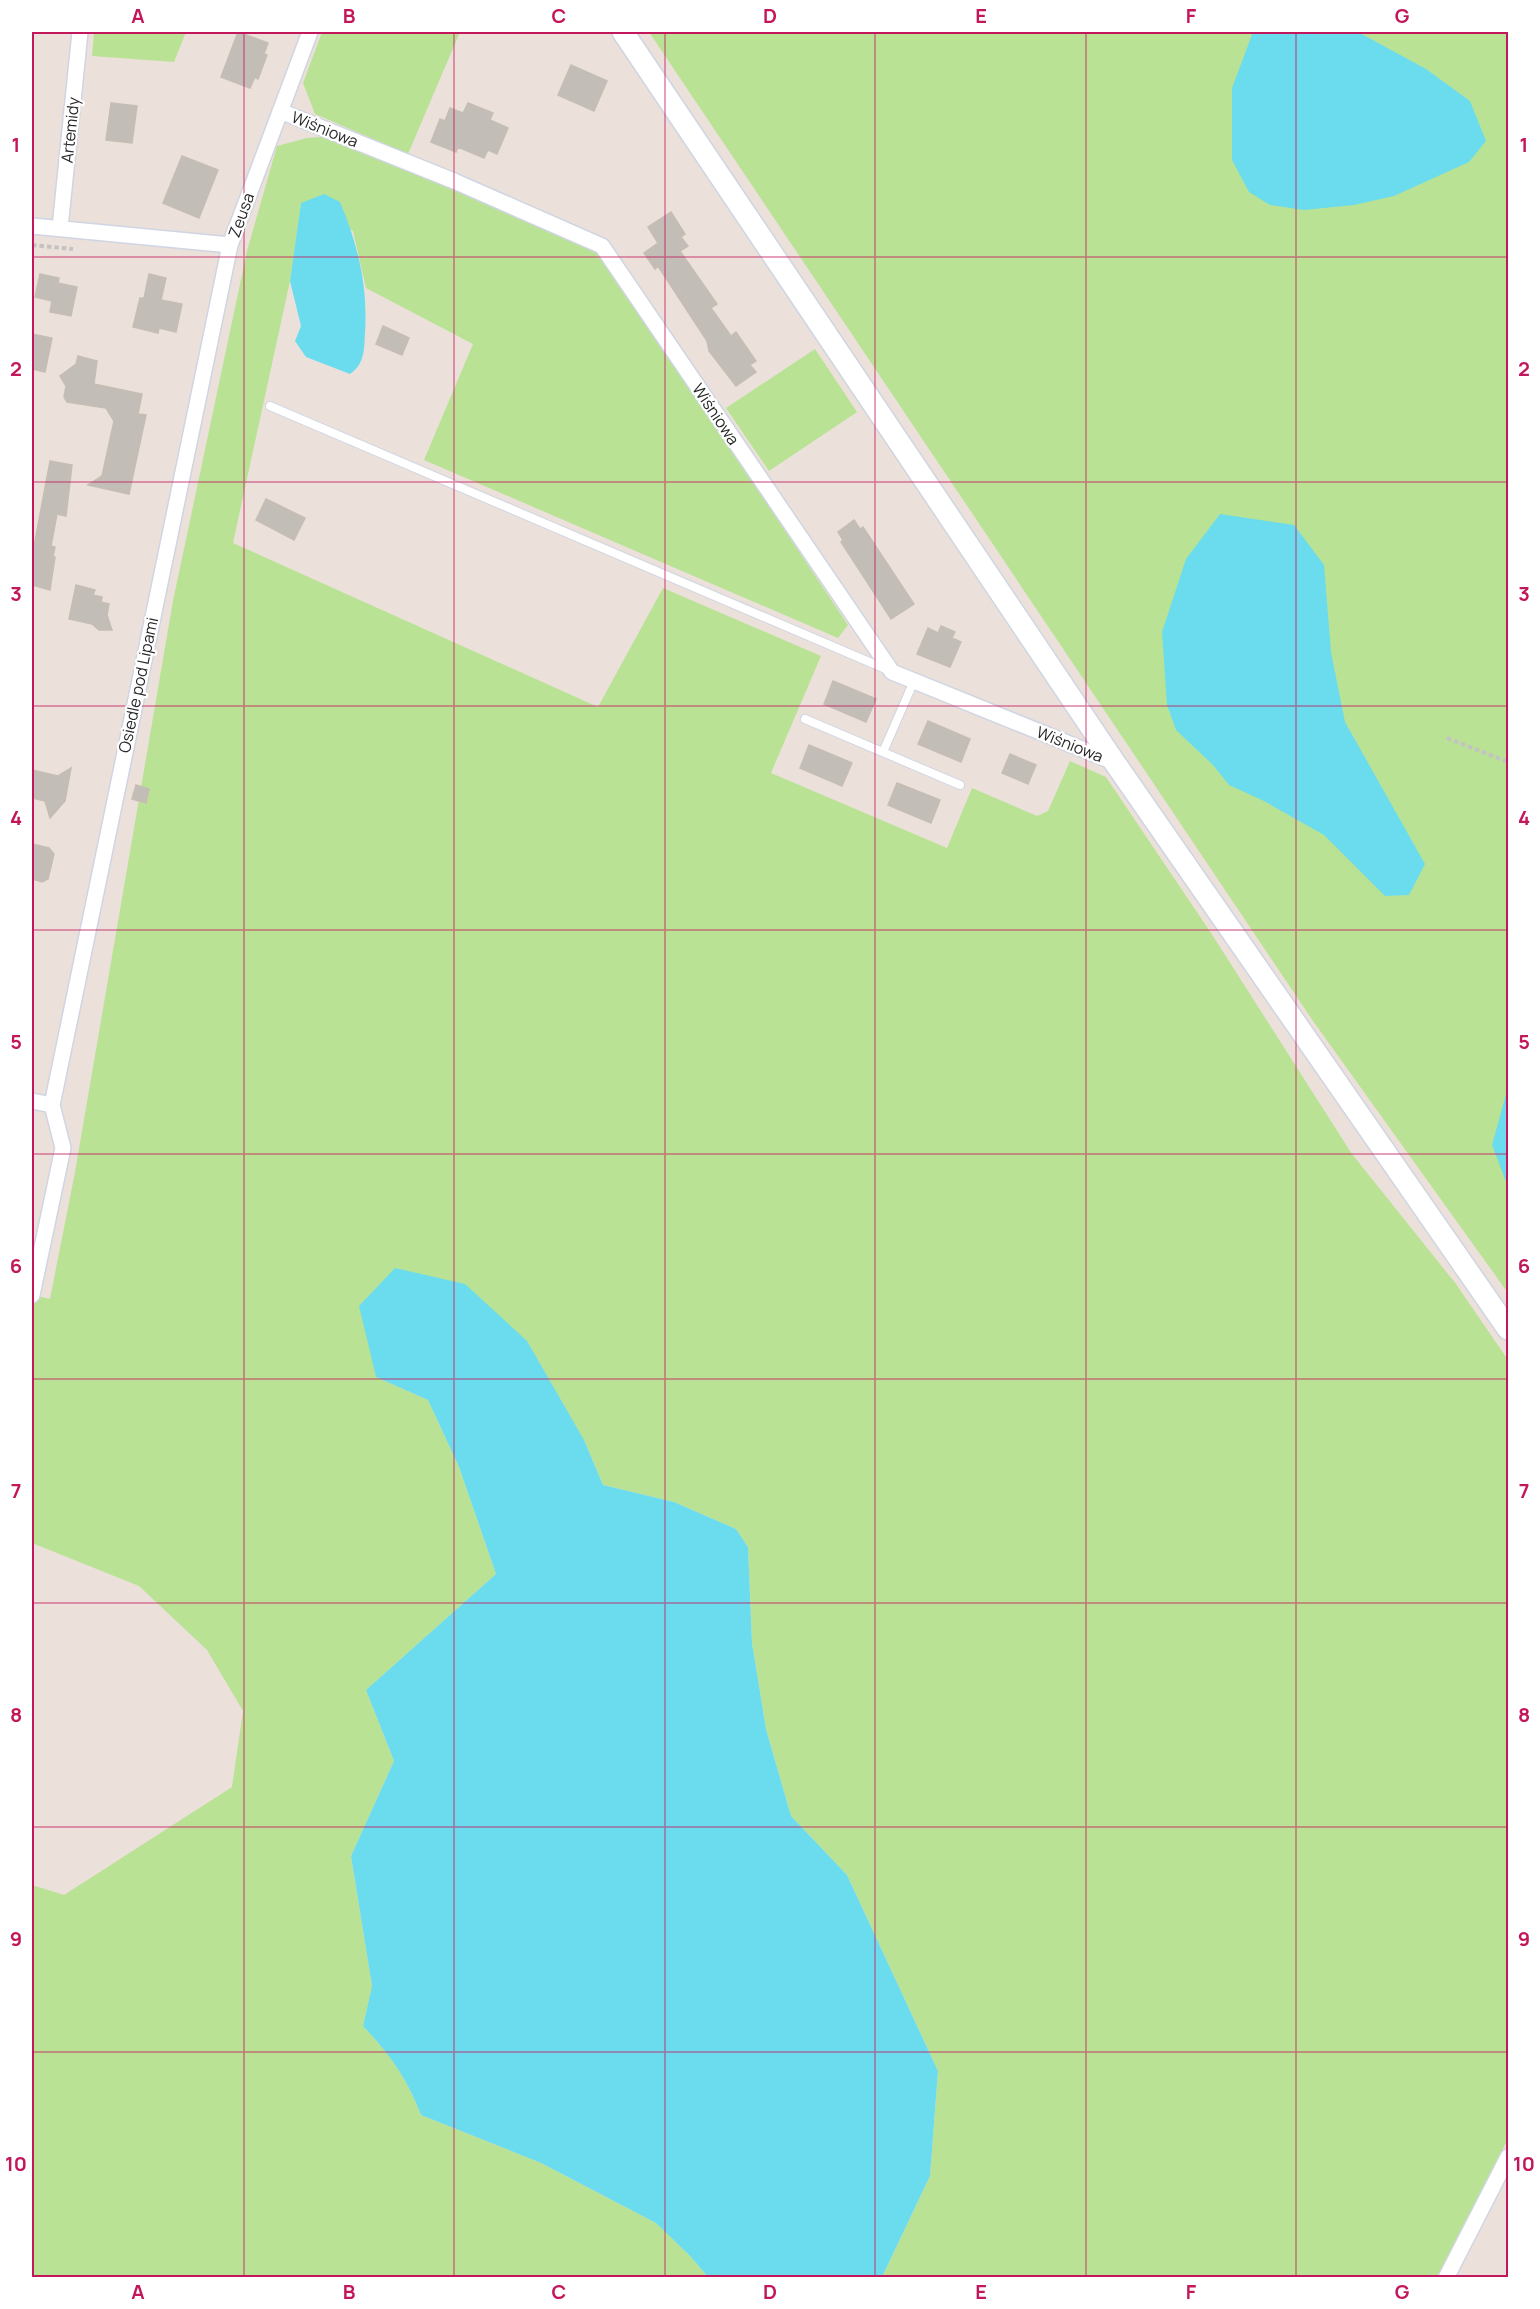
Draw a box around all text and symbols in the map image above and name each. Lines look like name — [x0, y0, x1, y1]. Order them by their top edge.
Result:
text: A — [131, 2, 145, 29]
text: B — [343, 2, 356, 29]
text: C — [552, 2, 566, 29]
text: D — [763, 2, 777, 29]
text: E — [975, 2, 987, 29]
text: F — [1186, 2, 1197, 29]
text: G — [1395, 2, 1410, 29]
street label: Artemidy — [56, 95, 84, 164]
street label: Wiśniowa — [288, 106, 362, 152]
text: 1 — [12, 131, 20, 158]
text: 1 — [1520, 131, 1528, 158]
street label: Zeusa — [223, 190, 259, 240]
text: 2 — [10, 355, 22, 382]
text: 2 — [1518, 355, 1530, 382]
street label: Wiśniowa — [687, 379, 745, 449]
text: 3 — [10, 580, 22, 607]
text: 3 — [1518, 580, 1530, 607]
street label: Osiedle pod Lipami — [113, 615, 163, 755]
street label: Wiśniowa — [1033, 721, 1107, 767]
text: 4 — [10, 804, 22, 831]
text: 4 — [1518, 804, 1530, 831]
text: 5 — [10, 1028, 22, 1055]
text: 5 — [1518, 1028, 1530, 1055]
text: 6 — [10, 1252, 22, 1279]
text: 6 — [1518, 1252, 1530, 1279]
text: 7 — [11, 1477, 21, 1504]
text: 7 — [1519, 1477, 1529, 1504]
text: 8 — [10, 1701, 22, 1728]
text: 8 — [1518, 1701, 1530, 1728]
text: 9 — [10, 1925, 22, 1952]
text: 9 — [1518, 1925, 1530, 1952]
text: 10 — [5, 2150, 27, 2177]
text: 10 — [1513, 2150, 1535, 2177]
text: A — [131, 2278, 145, 2305]
text: B — [343, 2278, 356, 2305]
text: C — [552, 2278, 566, 2305]
text: D — [763, 2278, 777, 2305]
text: E — [975, 2278, 987, 2305]
text: F — [1186, 2278, 1197, 2305]
text: G — [1395, 2278, 1410, 2305]

